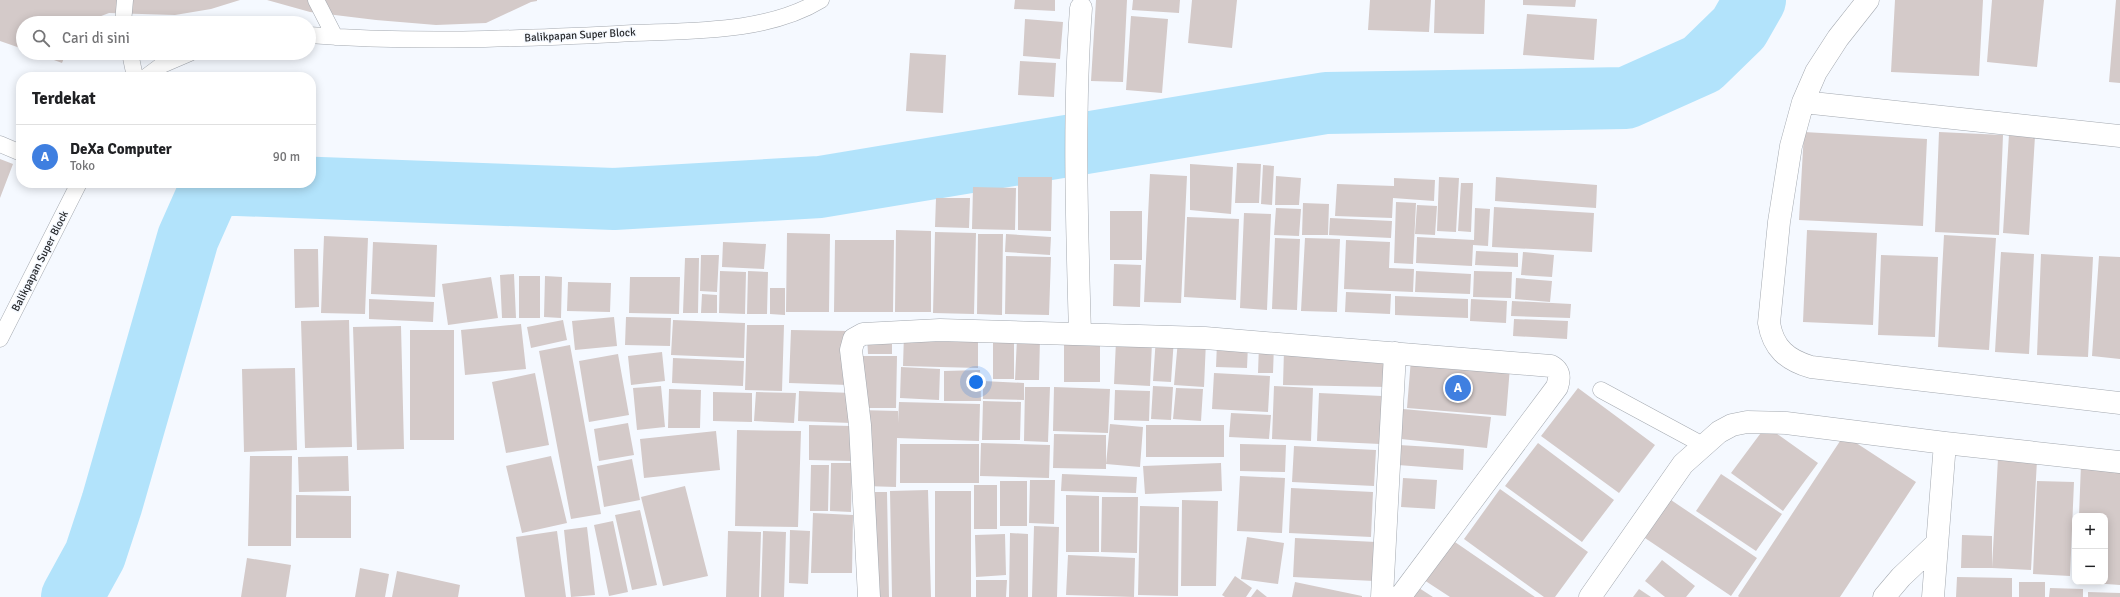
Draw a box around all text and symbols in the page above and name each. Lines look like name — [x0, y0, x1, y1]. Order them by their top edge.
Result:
search box — [16, 16, 316, 60]
street label: Balikpapan Super Block — [524, 26, 636, 44]
icon: search — [30, 27, 52, 49]
text: Cari di sini — [62, 29, 130, 47]
text: Terdekat — [32, 88, 96, 109]
text: DeXa Computer — [70, 140, 172, 158]
text: A — [41, 149, 49, 165]
text: 90 m — [273, 149, 300, 165]
text: Toko — [70, 158, 95, 174]
street label: Balikpapan Super Block — [9, 208, 71, 314]
your location — [966, 372, 986, 392]
pin: A — [1445, 373, 1471, 403]
map controls — [2072, 513, 2108, 585]
button: + — [2072, 513, 2108, 549]
button: − — [2072, 549, 2108, 585]

